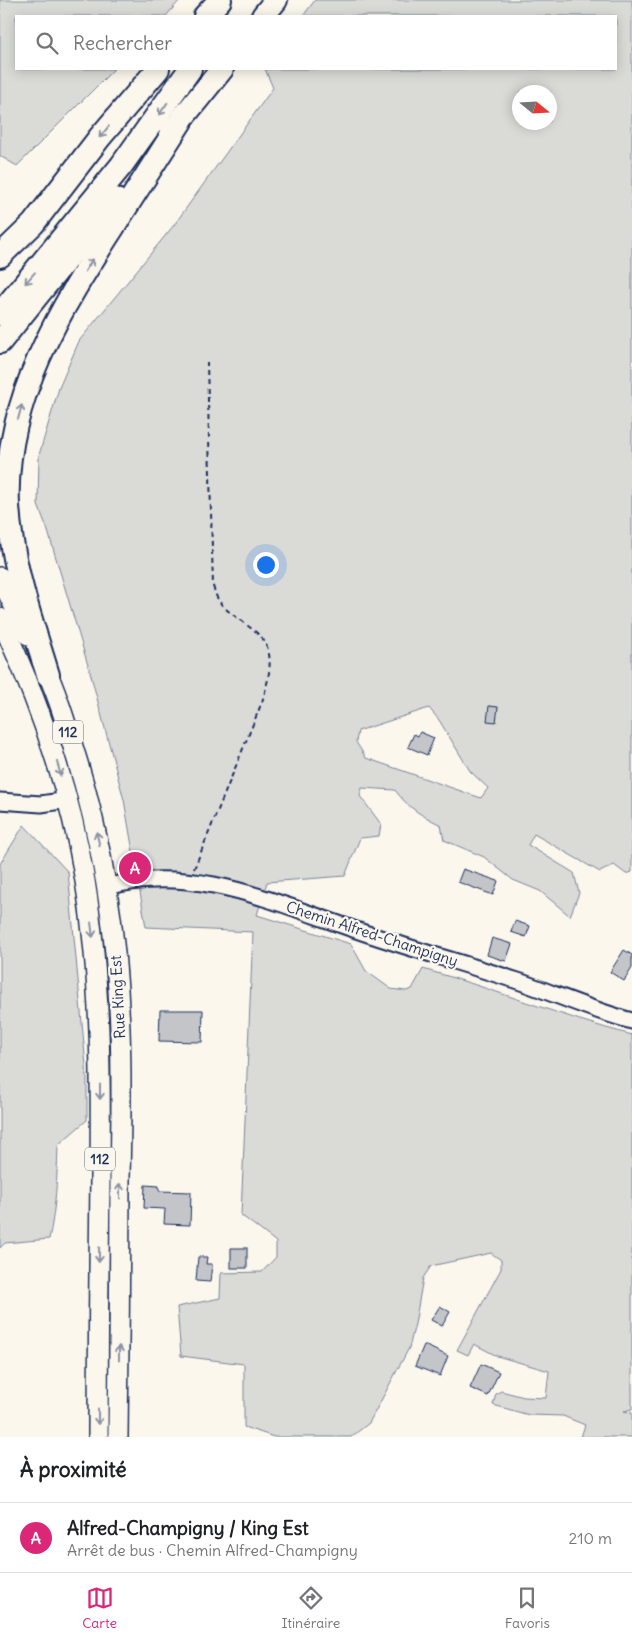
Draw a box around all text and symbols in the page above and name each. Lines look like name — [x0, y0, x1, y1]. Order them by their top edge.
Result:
search box — [15, 15, 617, 70]
icon: search — [33, 29, 61, 57]
text: Rechercher — [73, 31, 172, 55]
north arrow — [512, 85, 557, 130]
one-way arrow — [158, 102, 168, 116]
one-way arrow — [98, 126, 110, 139]
one-way arrow — [84, 259, 94, 273]
one-way arrow — [24, 271, 35, 284]
one-way arrow — [15, 404, 25, 420]
your location — [253, 552, 279, 578]
road number: 112 — [53, 720, 83, 744]
one-way arrow — [55, 760, 65, 776]
one-way arrow — [93, 832, 102, 848]
pin: A — [119, 849, 151, 887]
street label: Chemin Alfred-Champigny — [284, 897, 461, 970]
one-way arrow — [87, 922, 97, 938]
street label: Rue King Est — [106, 955, 129, 1039]
one-way arrow — [95, 1084, 105, 1100]
road number: 112 — [85, 1148, 115, 1170]
one-way arrow — [115, 1183, 125, 1200]
one-way arrow — [94, 1246, 104, 1262]
one-way arrow — [114, 1346, 124, 1362]
one-way arrow — [93, 1408, 103, 1425]
text: À proximité — [20, 1456, 127, 1483]
text: Alfred-Champigny / King Est — [67, 1516, 309, 1540]
text: A — [31, 1528, 41, 1548]
text: 210 m — [569, 1528, 612, 1548]
text: Arrêt de bus · Chemin Alfred-Champigny — [67, 1540, 358, 1560]
tab: Carte — [82, 1584, 117, 1632]
tab: Itinéraire — [281, 1584, 340, 1632]
tab: Favoris — [505, 1584, 550, 1632]

